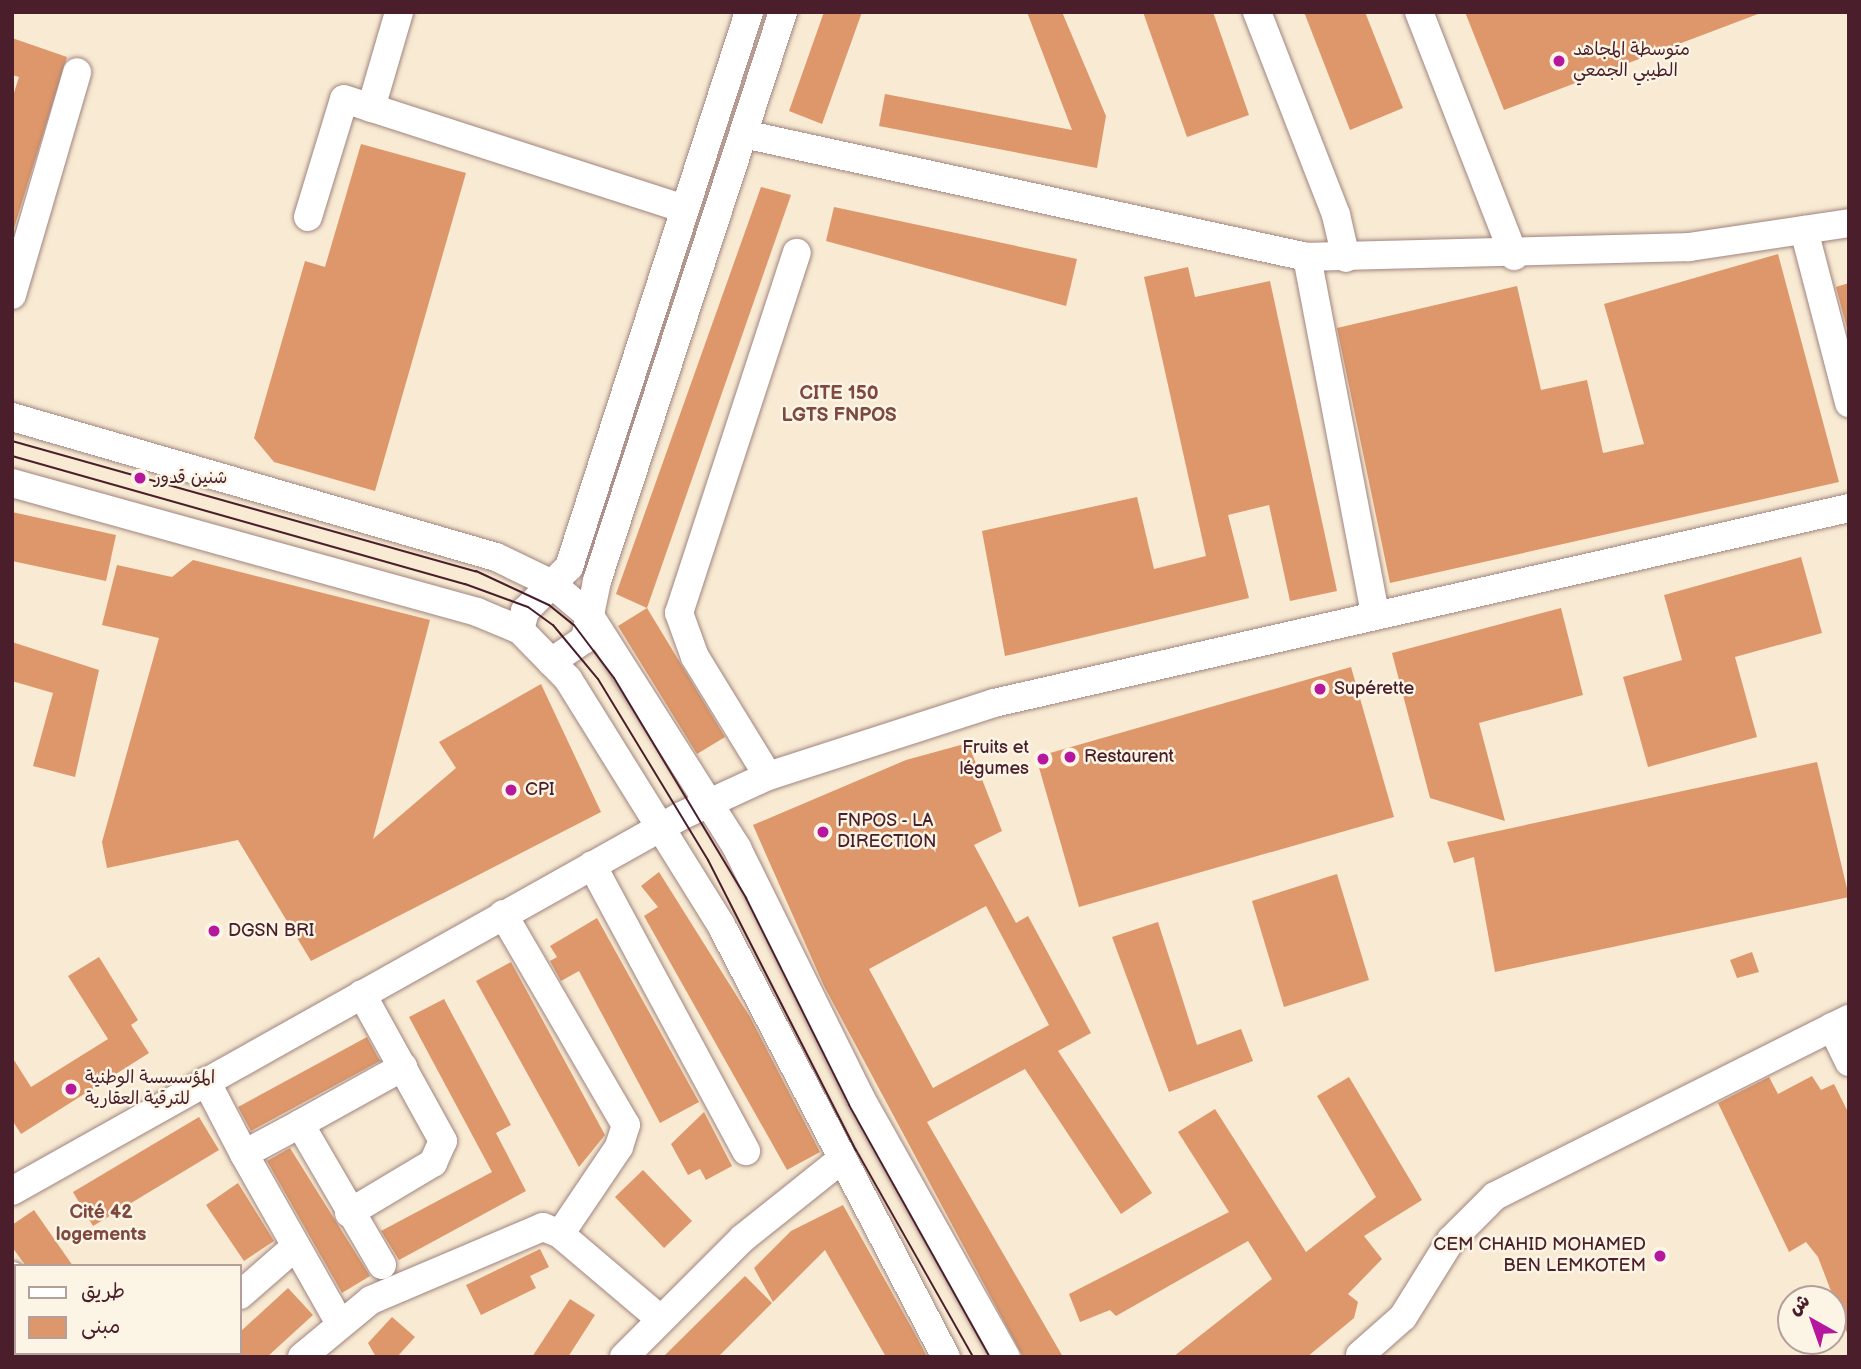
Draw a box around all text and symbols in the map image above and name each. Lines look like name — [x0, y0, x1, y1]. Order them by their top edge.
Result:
place label: متوسطة المجاهد الطيبي الجمعي — [1573, 40, 1690, 82]
marker: متوسطة المجاهد الطيبي الجمعي — [1551, 53, 1567, 69]
district label: CITE 150 LGTS FNPOS — [781, 383, 897, 427]
place label: شنين قدور — [154, 467, 227, 489]
marker: شنين قدور — [132, 470, 148, 486]
place label: Supérette — [1334, 678, 1414, 700]
marker: Supérette — [1312, 681, 1328, 697]
place label: Fruits et légumes — [959, 738, 1029, 780]
place label: Restaurent — [1084, 746, 1174, 768]
marker: Restaurent — [1062, 749, 1078, 765]
marker: Fruits et légumes — [1035, 751, 1051, 767]
place label: CPI — [525, 779, 555, 801]
marker: CPI — [503, 782, 519, 798]
place label: FNPOS - LA DIRECTION — [837, 811, 937, 854]
marker: FNPOS - LA DIRECTION — [815, 824, 831, 840]
place label: DGSN BRI — [228, 920, 314, 942]
marker: DGSN BRI — [206, 923, 222, 939]
place label: المؤسسسة الوطنية للترقية العقارية — [85, 1068, 215, 1110]
marker: المؤسسسة الوطنية للترقية العقارية — [63, 1081, 79, 1097]
district label: Cité 42 logements — [56, 1202, 146, 1246]
place label: CEM CHAHID MOHAMED BEN LEMKOTEM — [1433, 1235, 1646, 1278]
marker: CEM CHAHID MOHAMED BEN LEMKOTEM — [1652, 1248, 1668, 1264]
legend — [14, 1264, 242, 1355]
text: طريق — [81, 1279, 125, 1304]
north arrow — [1777, 1285, 1847, 1355]
text: ش — [1784, 1290, 1815, 1321]
text: مبنى — [81, 1314, 120, 1339]

